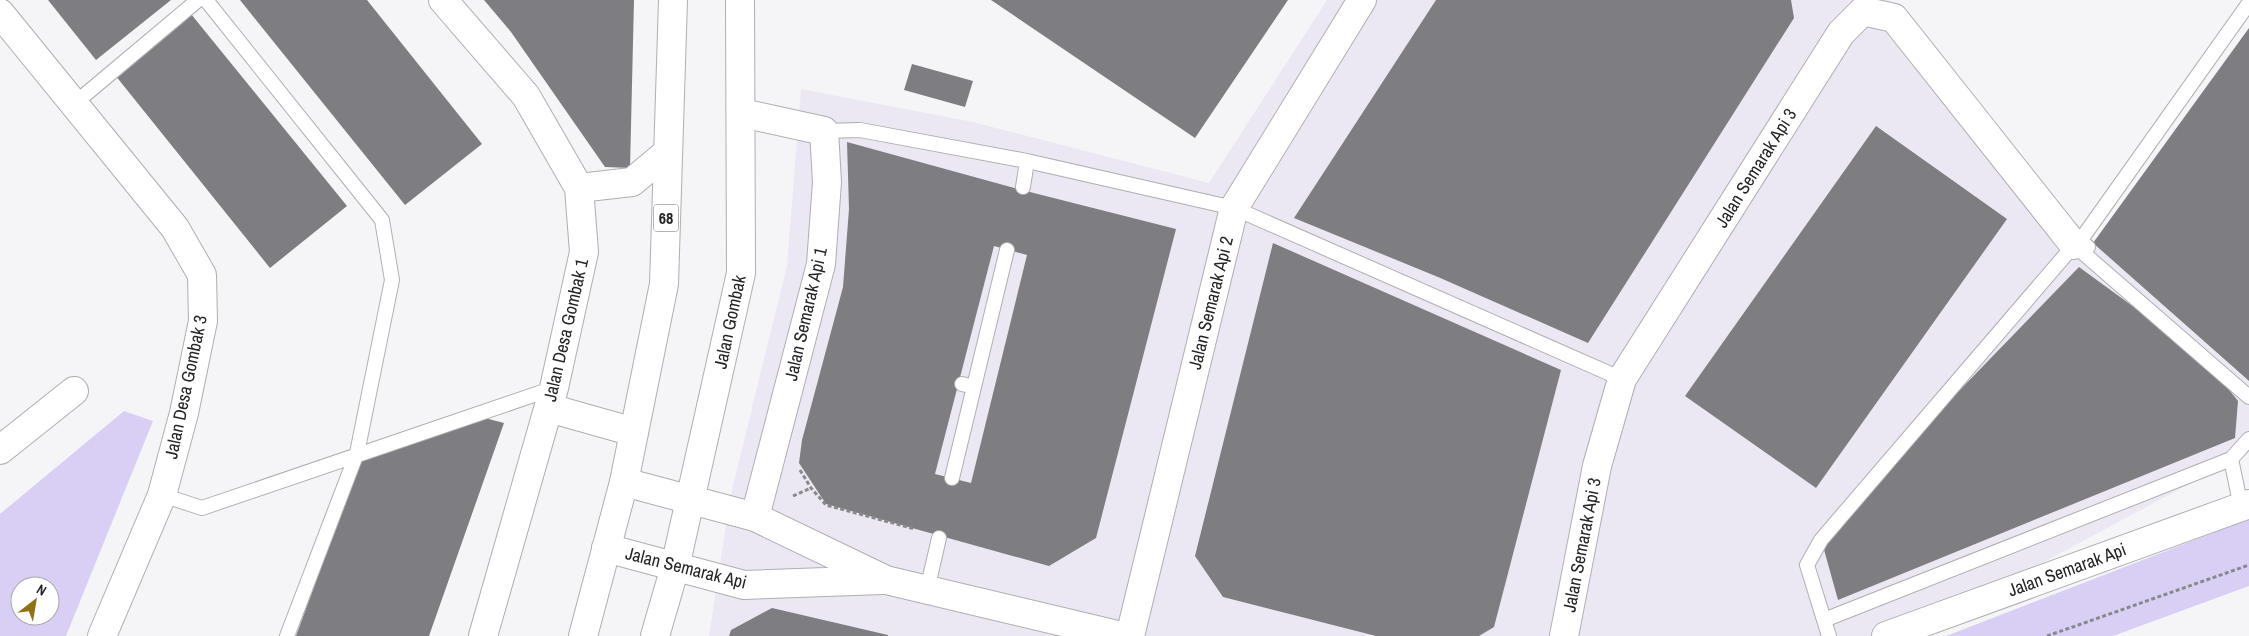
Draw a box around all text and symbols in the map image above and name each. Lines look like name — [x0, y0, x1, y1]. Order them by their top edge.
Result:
street label: Jalan Semarak Api 3 — [1709, 103, 1802, 232]
road number: 68 — [654, 204, 678, 232]
street label: Jalan Semarak Api 2 — [1182, 234, 1239, 372]
street label: Jalan Semarak Api 1 — [778, 244, 833, 383]
street label: Jalan Desa Gombak 1 — [537, 255, 594, 404]
street label: Jalan Gombak — [707, 272, 752, 371]
street label: Jalan Desa Gombak 3 — [158, 313, 213, 461]
street label: Jalan Semarak Api 3 — [1556, 476, 1607, 614]
street label: Jalan Semarak Api — [2004, 537, 2129, 602]
street label: Jalan Semarak Api — [623, 540, 749, 595]
north arrow — [10, 576, 60, 626]
text: N — [34, 580, 50, 600]

